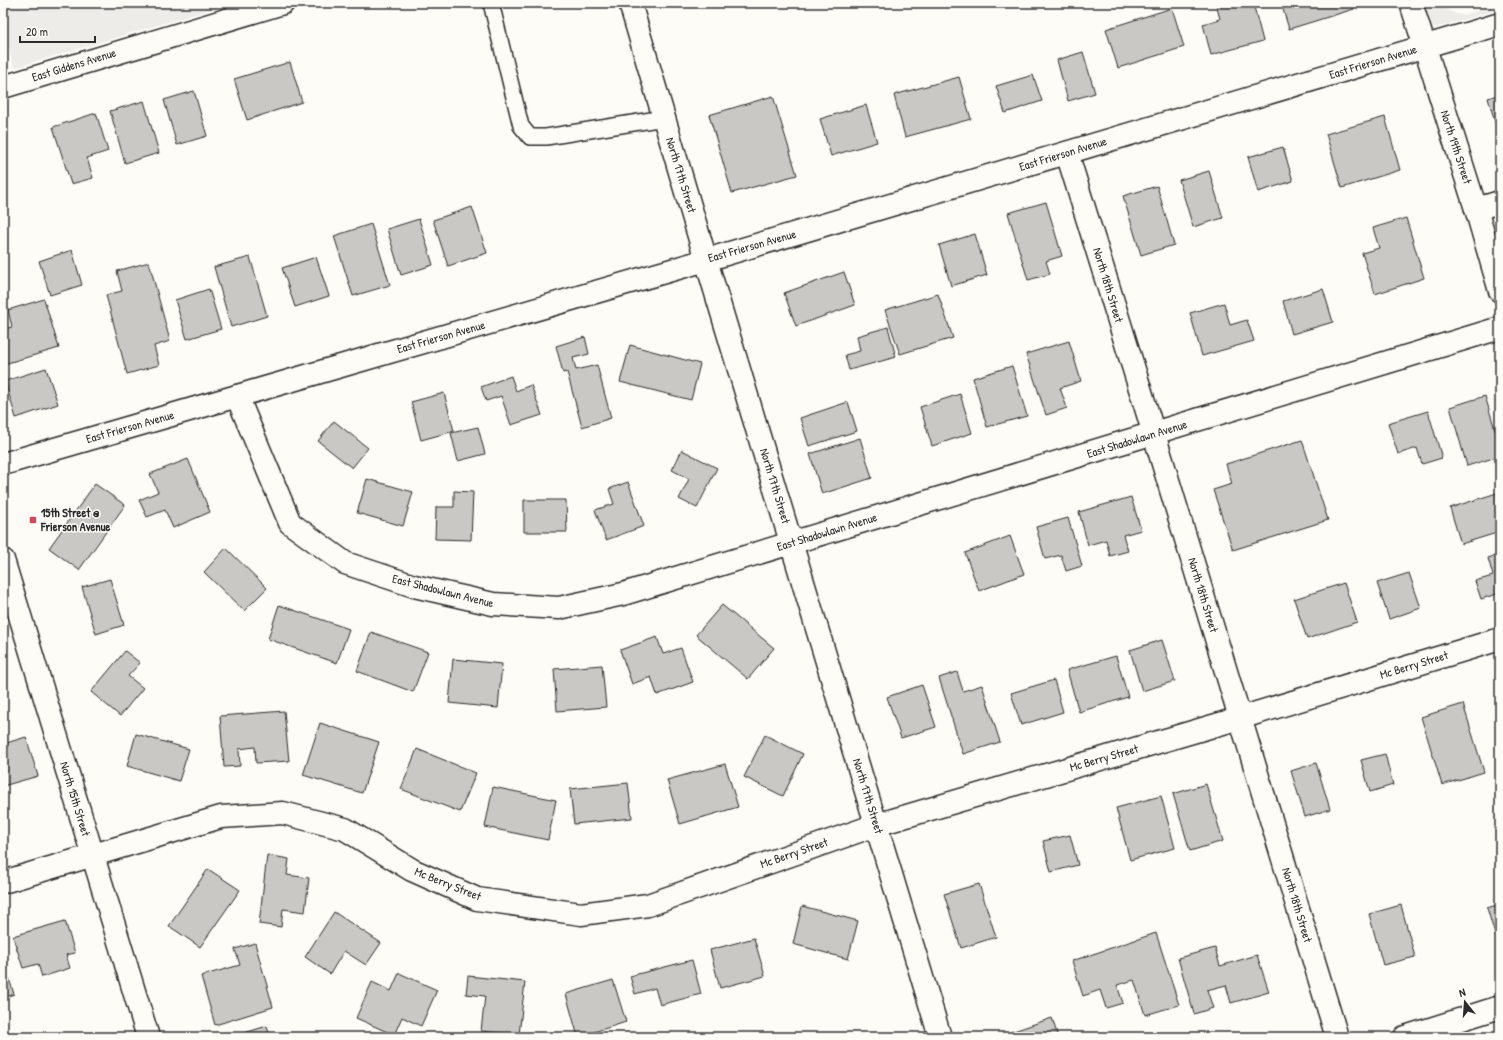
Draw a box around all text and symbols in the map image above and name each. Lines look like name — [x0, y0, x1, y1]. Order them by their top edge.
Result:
scale bar — [20, 18, 95, 44]
text: 20 m — [26, 23, 48, 40]
street label: East Frierson Avenue — [1327, 40, 1419, 83]
street label: East Giddens Avenue — [30, 44, 118, 85]
street label: North 19th Street — [1437, 108, 1477, 187]
street label: East Frierson Avenue — [1017, 132, 1109, 175]
street label: North 17th Street — [662, 135, 701, 215]
street label: East Frierson Avenue — [706, 225, 798, 266]
street label: North 18th Street — [1089, 245, 1128, 325]
street label: East Frierson Avenue — [395, 316, 487, 357]
street label: East Frierson Avenue — [84, 406, 176, 447]
street label: East Shadowlawn Avenue — [1085, 415, 1189, 462]
street label: North 17th Street — [756, 446, 795, 526]
place label: 15th Street @ Frierson Avenue — [40, 504, 111, 535]
street label: East Shadowlawn Avenue — [775, 508, 879, 555]
marker: 15th Street @ Frierson Avenue — [28, 515, 38, 525]
street label: North 18th Street — [1184, 555, 1223, 635]
street label: East Shadowlawn Avenue — [391, 570, 496, 611]
street label: Mc Berry Street — [1378, 646, 1451, 683]
street label: Mc Berry Street — [1068, 739, 1141, 775]
street label: North 17th Street — [849, 756, 888, 836]
street label: North 15th Street — [56, 760, 95, 839]
street label: Mc Berry Street — [758, 833, 831, 872]
street label: Mc Berry Street — [412, 862, 485, 905]
street label: North 18th Street — [1278, 865, 1317, 945]
north arrow — [1445, 982, 1485, 1022]
text: N — [1457, 985, 1467, 1000]

